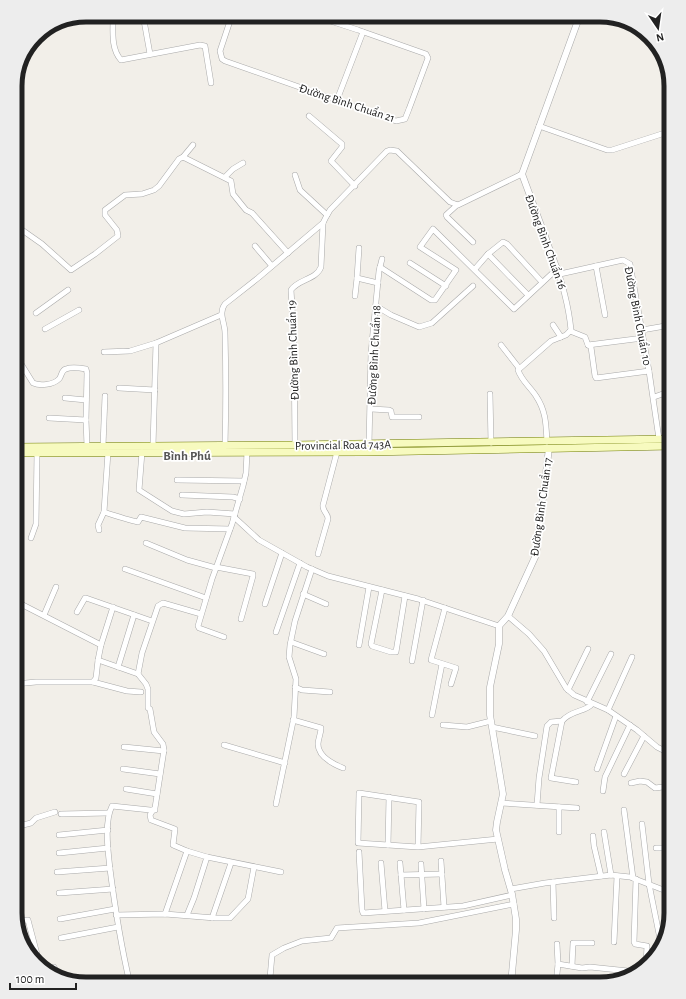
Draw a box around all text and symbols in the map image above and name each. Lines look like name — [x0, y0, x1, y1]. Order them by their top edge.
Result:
north arrow — [638, 8, 678, 48]
text: N — [655, 31, 665, 43]
street label: Đường Bình Chuẩn 21 — [298, 81, 397, 124]
street label: Đường Bình Chuẩn 16 — [523, 193, 570, 291]
street label: Đường Bình Chuẩn 10 — [622, 265, 654, 367]
street label: Đường Bình Chuẩn 19 — [284, 299, 301, 400]
street label: Đường Bình Chuẩn 18 — [364, 304, 383, 405]
street label: Provincial Road 743A — [295, 438, 391, 452]
district label: Bình Phú — [163, 450, 211, 463]
street label: Đường Bình Chuẩn 17 — [527, 457, 554, 557]
scale bar — [10, 965, 76, 991]
text: 100 m — [16, 973, 44, 985]

